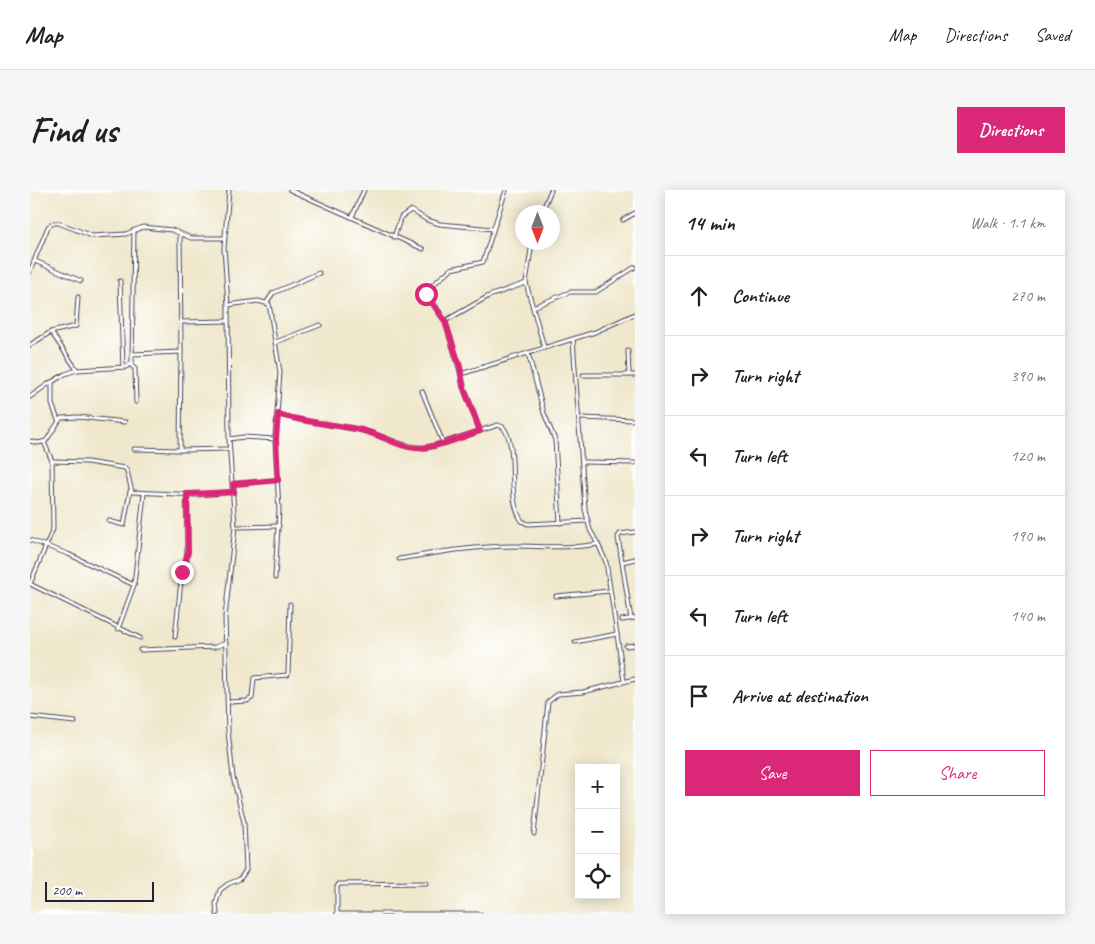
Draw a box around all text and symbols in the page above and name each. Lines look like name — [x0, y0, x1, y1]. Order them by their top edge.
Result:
text: Map — [25, 20, 62, 50]
text: Map — [889, 24, 916, 46]
text: Directions — [944, 24, 1007, 46]
text: Saved — [1035, 24, 1070, 46]
button: Directions — [957, 107, 1065, 153]
text: Find us — [30, 108, 117, 153]
north arrow — [515, 205, 560, 250]
text: 14 min — [685, 210, 735, 236]
text: Walk · 1.1 km — [970, 213, 1045, 233]
icon: ahead — [685, 282, 713, 310]
route start — [415, 283, 438, 306]
text: Continue — [732, 284, 789, 308]
text: 270 m — [1011, 286, 1045, 306]
icon: right — [685, 362, 713, 390]
text: Turn right — [732, 364, 799, 388]
text: 390 m — [1011, 366, 1045, 386]
icon: left — [685, 442, 713, 470]
text: Turn left — [732, 444, 787, 468]
text: 120 m — [1011, 446, 1045, 466]
icon: right — [685, 522, 713, 550]
text: Turn right — [732, 524, 799, 548]
text: 190 m — [1011, 526, 1045, 546]
route end — [171, 561, 194, 584]
icon: left — [685, 602, 713, 630]
text: Turn left — [732, 604, 787, 628]
text: 140 m — [1011, 606, 1045, 626]
icon: arrive — [685, 682, 713, 710]
text: Arrive at destination — [732, 684, 868, 708]
button: Save — [685, 750, 860, 796]
button: Share — [870, 750, 1045, 796]
map controls — [575, 764, 620, 899]
button: + — [575, 764, 620, 809]
button: − — [575, 809, 620, 854]
button: locate — [575, 854, 620, 899]
scale bar — [45, 879, 154, 902]
text: 200 m — [52, 882, 82, 899]

